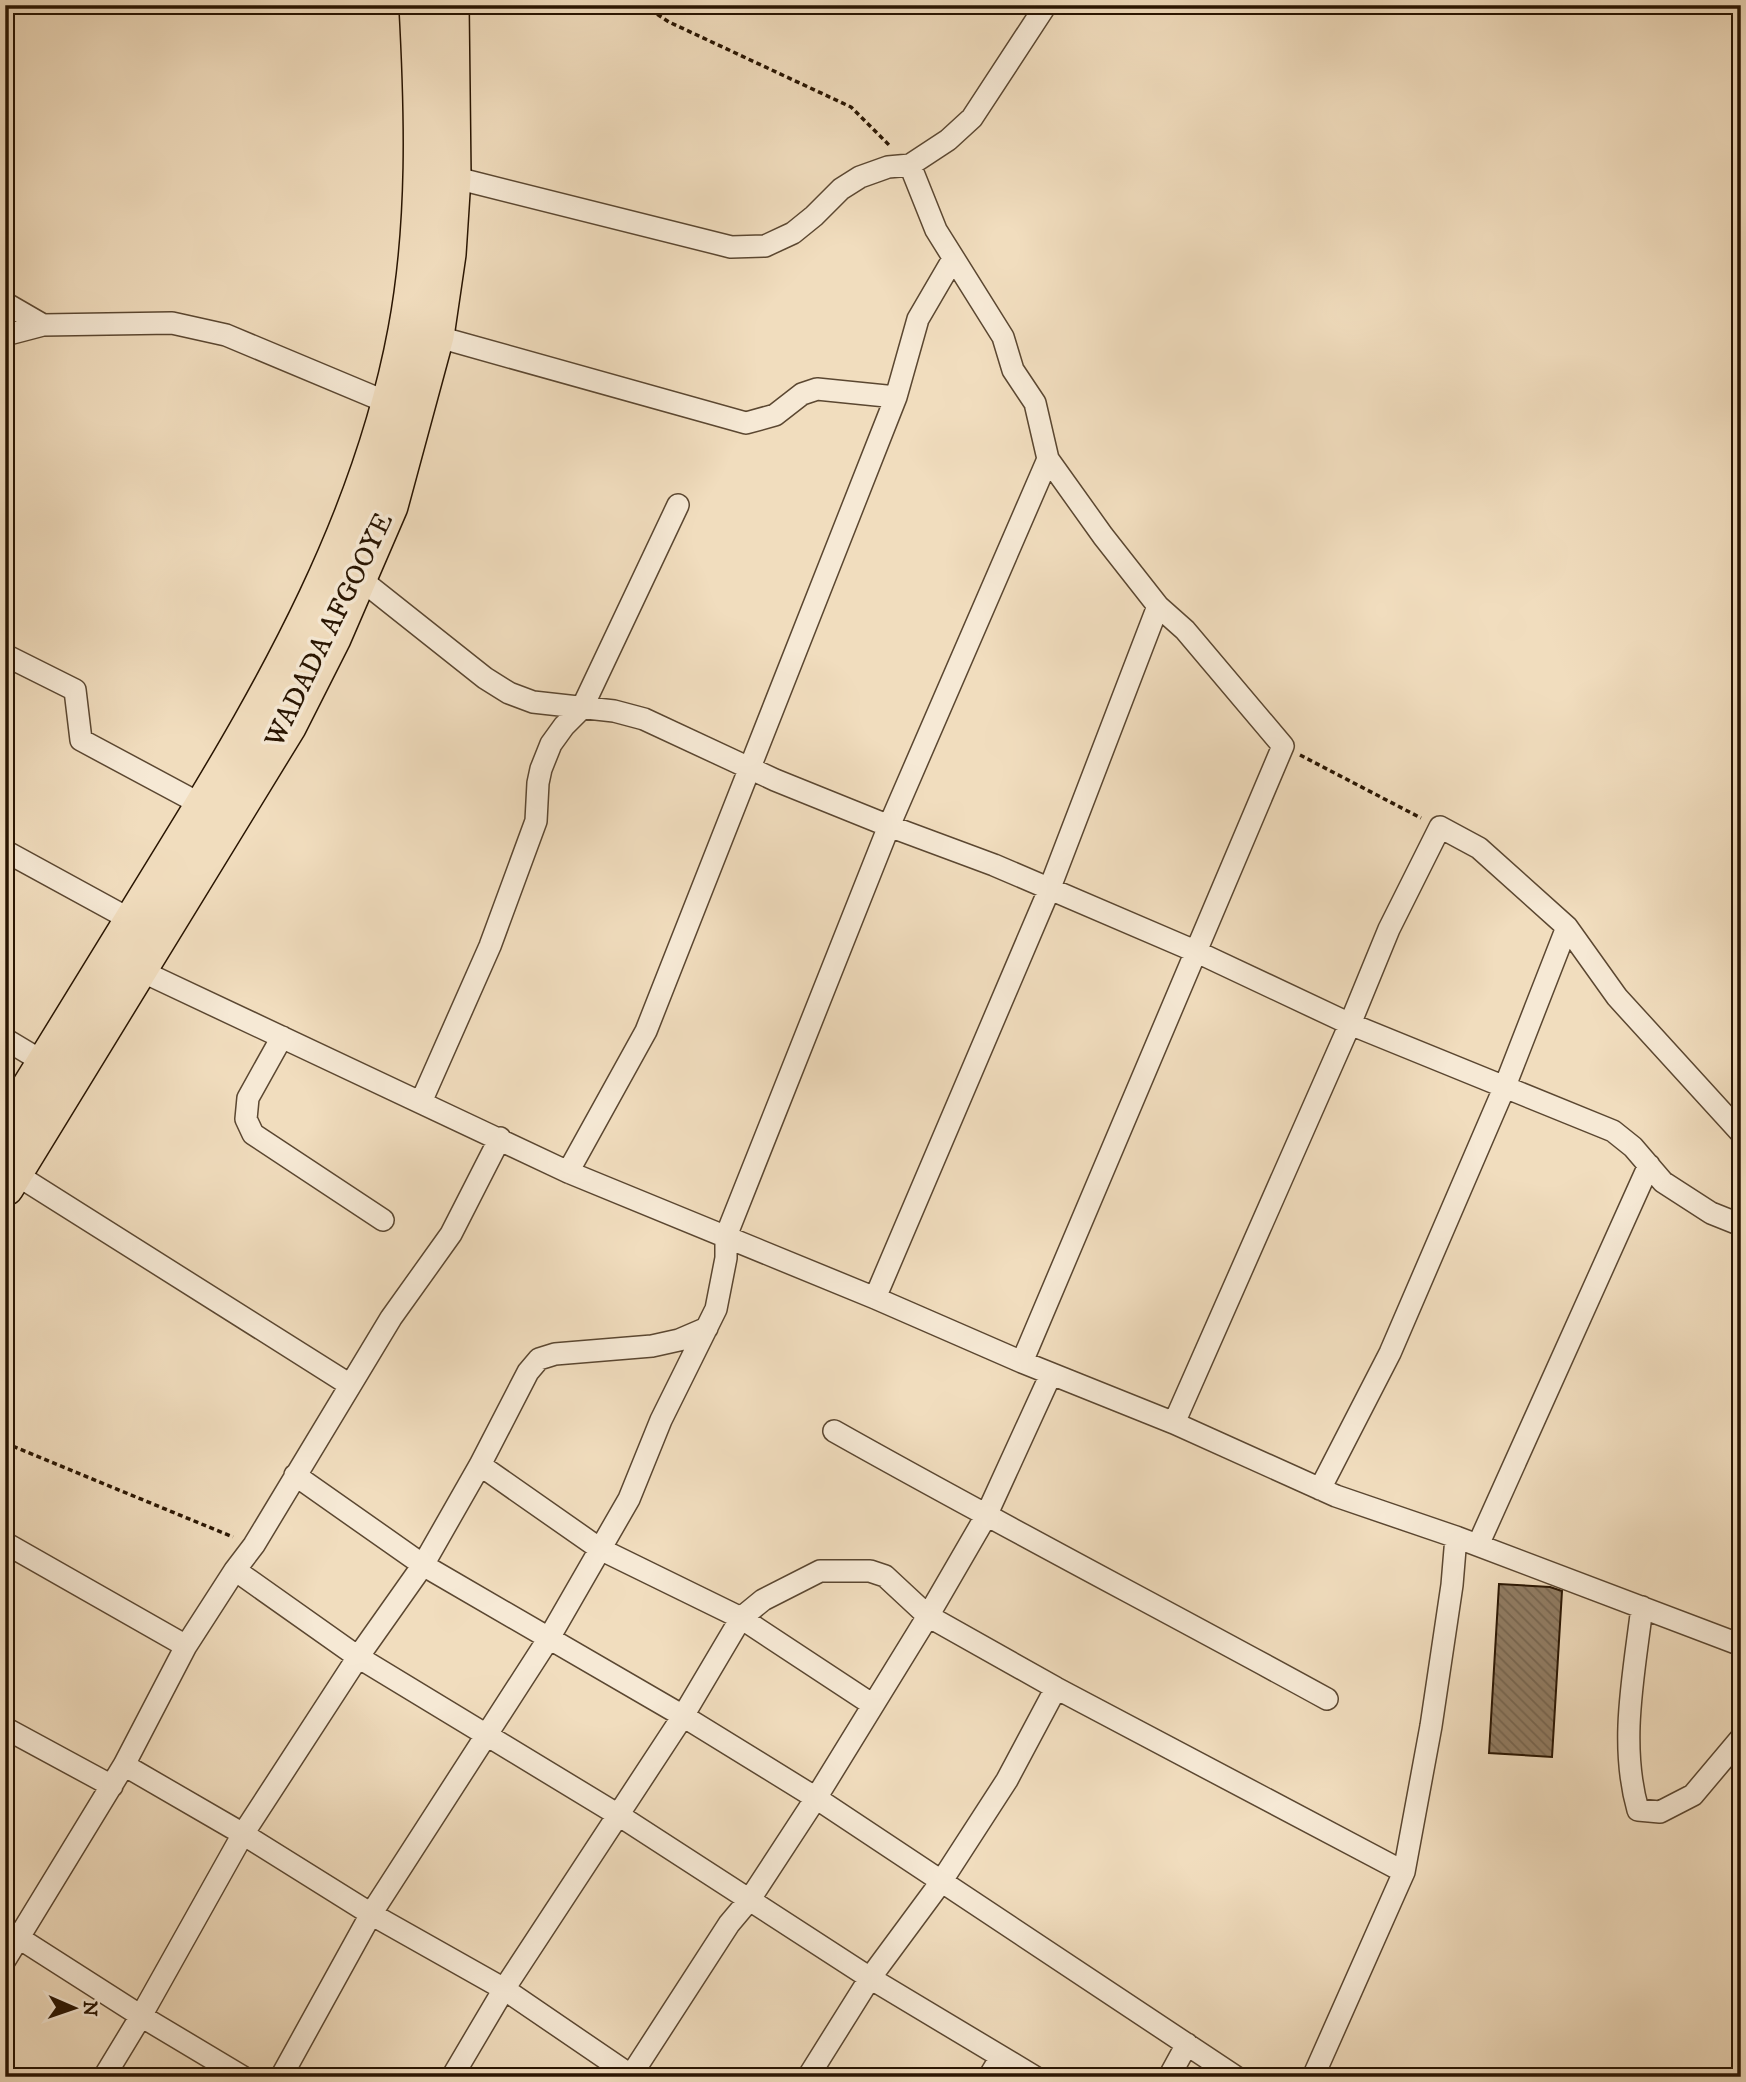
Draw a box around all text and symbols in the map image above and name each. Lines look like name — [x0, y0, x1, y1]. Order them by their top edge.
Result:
street label: WADADA AFGOOYE — [257, 507, 401, 754]
north arrow — [38, 1974, 108, 2044]
text: N — [78, 2000, 101, 2017]

